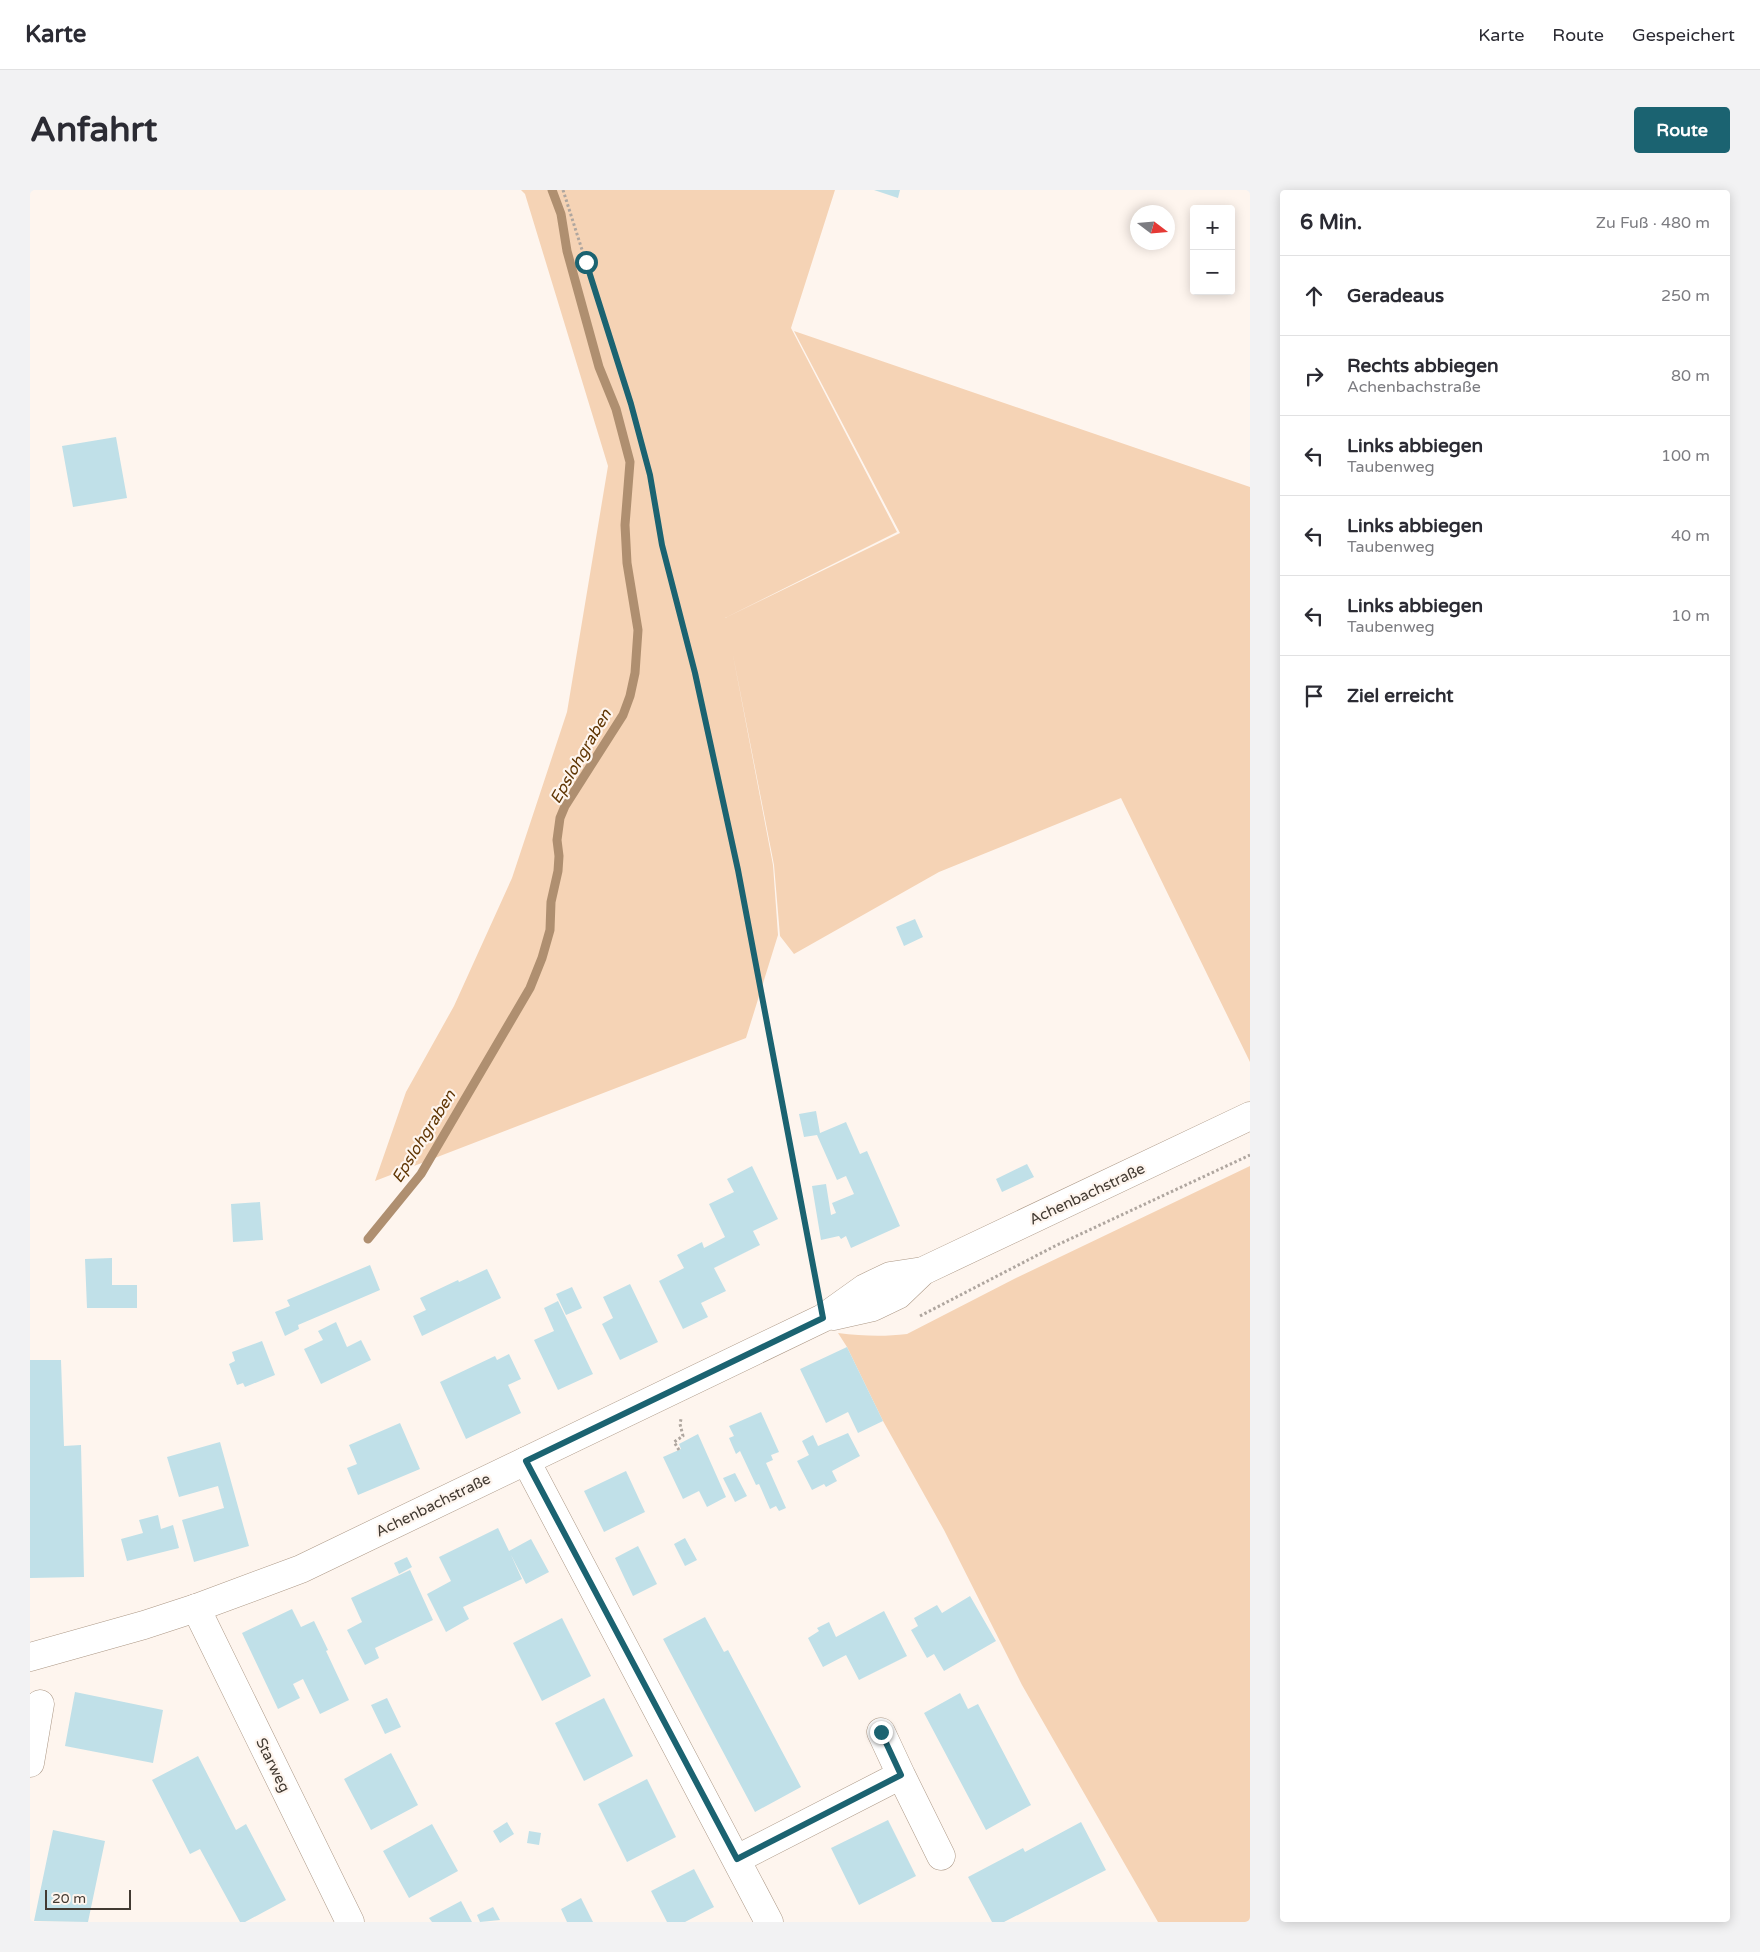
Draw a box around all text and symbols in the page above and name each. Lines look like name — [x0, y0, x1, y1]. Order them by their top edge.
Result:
text: Karte — [25, 20, 86, 49]
text: Karte — [1478, 24, 1524, 46]
text: Route — [1552, 24, 1604, 46]
text: Gespeichert — [1632, 24, 1735, 46]
button: Route — [1634, 107, 1730, 153]
text: Anfahrt — [30, 109, 157, 151]
north arrow — [1130, 205, 1175, 250]
map controls — [1190, 205, 1235, 295]
button: + — [1190, 205, 1235, 250]
text: 6 Min. — [1300, 210, 1362, 235]
text: Zu Fuß · 480 m — [1596, 213, 1710, 233]
button: − — [1190, 250, 1235, 295]
route start — [575, 251, 598, 274]
icon: ahead — [1300, 282, 1328, 310]
text: Geradeaus — [1347, 285, 1444, 307]
text: 250 m — [1661, 286, 1710, 306]
text: Rechts abbiegen — [1347, 355, 1499, 377]
icon: right — [1300, 362, 1328, 390]
text: 80 m — [1671, 366, 1710, 386]
text: Achenbachstraße — [1347, 377, 1481, 397]
text: Links abbiegen — [1347, 435, 1483, 457]
icon: left — [1300, 442, 1328, 470]
text: 100 m — [1661, 446, 1710, 466]
text: Taubenweg — [1347, 457, 1435, 477]
text: Links abbiegen — [1347, 515, 1483, 537]
icon: left — [1300, 522, 1328, 550]
text: 40 m — [1671, 526, 1710, 546]
text: Taubenweg — [1347, 537, 1435, 557]
text: Links abbiegen — [1347, 595, 1483, 617]
icon: left — [1300, 602, 1328, 630]
text: 10 m — [1671, 606, 1710, 626]
text: Taubenweg — [1347, 617, 1435, 637]
icon: arrive — [1300, 682, 1328, 710]
text: Ziel erreicht — [1347, 685, 1454, 707]
water label: Epslohgraben — [546, 705, 617, 807]
water label: Epslohgraben — [387, 1085, 461, 1187]
street label: Achenbachstraße — [1026, 1159, 1148, 1229]
street label: Achenbachstraße — [373, 1469, 493, 1541]
route end — [870, 1721, 893, 1744]
street label: Starweg — [252, 1735, 294, 1795]
scale bar — [45, 1887, 131, 1910]
text: 20 m — [52, 1890, 86, 1907]

